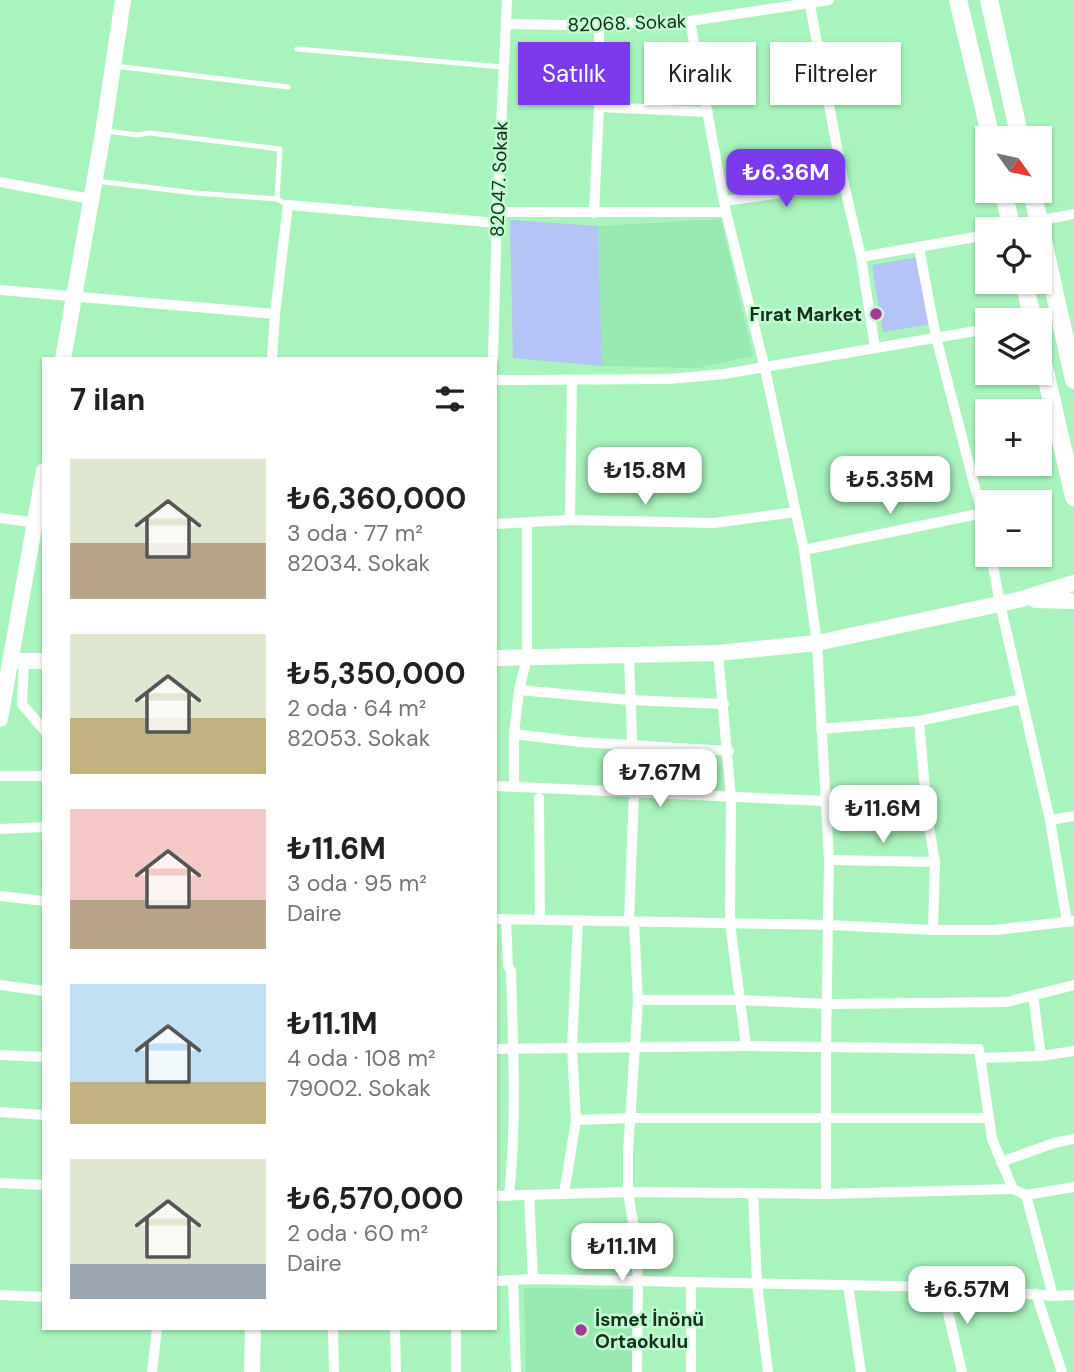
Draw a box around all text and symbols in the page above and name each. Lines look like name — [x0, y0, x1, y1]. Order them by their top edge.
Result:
street label: 82068. Sokak — [567, 8, 687, 38]
chip: Satılık — [518, 42, 630, 105]
chip: Kiralık — [644, 42, 756, 105]
chip: Filtreler — [770, 42, 901, 105]
street label: 82047. Sokak — [484, 120, 514, 237]
north arrow — [975, 126, 1052, 203]
map controls — [975, 126, 1052, 567]
pin: ₺6.36M — [729, 150, 843, 209]
text: ₺6.36M — [742, 157, 830, 187]
button: locate — [975, 217, 1052, 294]
place label: Fırat Market — [749, 302, 862, 327]
marker: Fırat Market — [868, 306, 884, 322]
button: layers — [975, 308, 1052, 385]
text: 7 ilan — [70, 380, 145, 419]
icon: filters — [431, 380, 469, 418]
button: + — [975, 399, 1052, 476]
pin: ₺15.8M — [588, 448, 702, 507]
text: ₺15.8M — [604, 455, 686, 485]
pin: ₺5.35M — [833, 456, 947, 516]
text: ₺5.35M — [846, 464, 934, 494]
text: ₺6,360,000 — [287, 479, 466, 518]
icon: home — [126, 487, 210, 571]
button: − — [975, 490, 1052, 567]
text: 3 oda · 77 m² — [287, 518, 423, 548]
text: 82034. Sokak — [287, 548, 430, 578]
text: ₺5,350,000 — [287, 654, 466, 693]
icon: home — [126, 662, 210, 746]
text: 2 oda · 64 m² — [287, 693, 426, 723]
text: 82053. Sokak — [287, 723, 430, 753]
pin: ₺7.67M — [603, 750, 717, 809]
text: ₺7.67M — [619, 757, 701, 787]
pin: ₺11.6M — [826, 786, 940, 845]
text: ₺11.6M — [845, 793, 921, 823]
text: ₺11.6M — [287, 829, 386, 868]
icon: home — [126, 837, 210, 921]
text: 3 oda · 95 m² — [287, 868, 427, 898]
text: Daire — [287, 898, 342, 928]
text: ₺11.1M — [287, 1004, 378, 1043]
icon: home — [126, 1012, 210, 1096]
text: 4 oda · 108 m² — [287, 1043, 436, 1073]
text: 79002. Sokak — [287, 1073, 431, 1103]
text: ₺6,570,000 — [287, 1179, 464, 1218]
icon: home — [126, 1187, 210, 1271]
text: 2 oda · 60 m² — [287, 1218, 428, 1248]
pin: ₺11.1M — [565, 1224, 679, 1283]
text: ₺11.1M — [587, 1231, 657, 1261]
text: Daire — [287, 1248, 342, 1278]
pin: ₺6.57M — [910, 1266, 1024, 1326]
text: ₺6.57M — [924, 1274, 1010, 1304]
place label: İsmet İnönü Ortaokulu — [595, 1307, 704, 1354]
marker: İsmet İnönü Ortaokulu — [573, 1322, 589, 1338]

